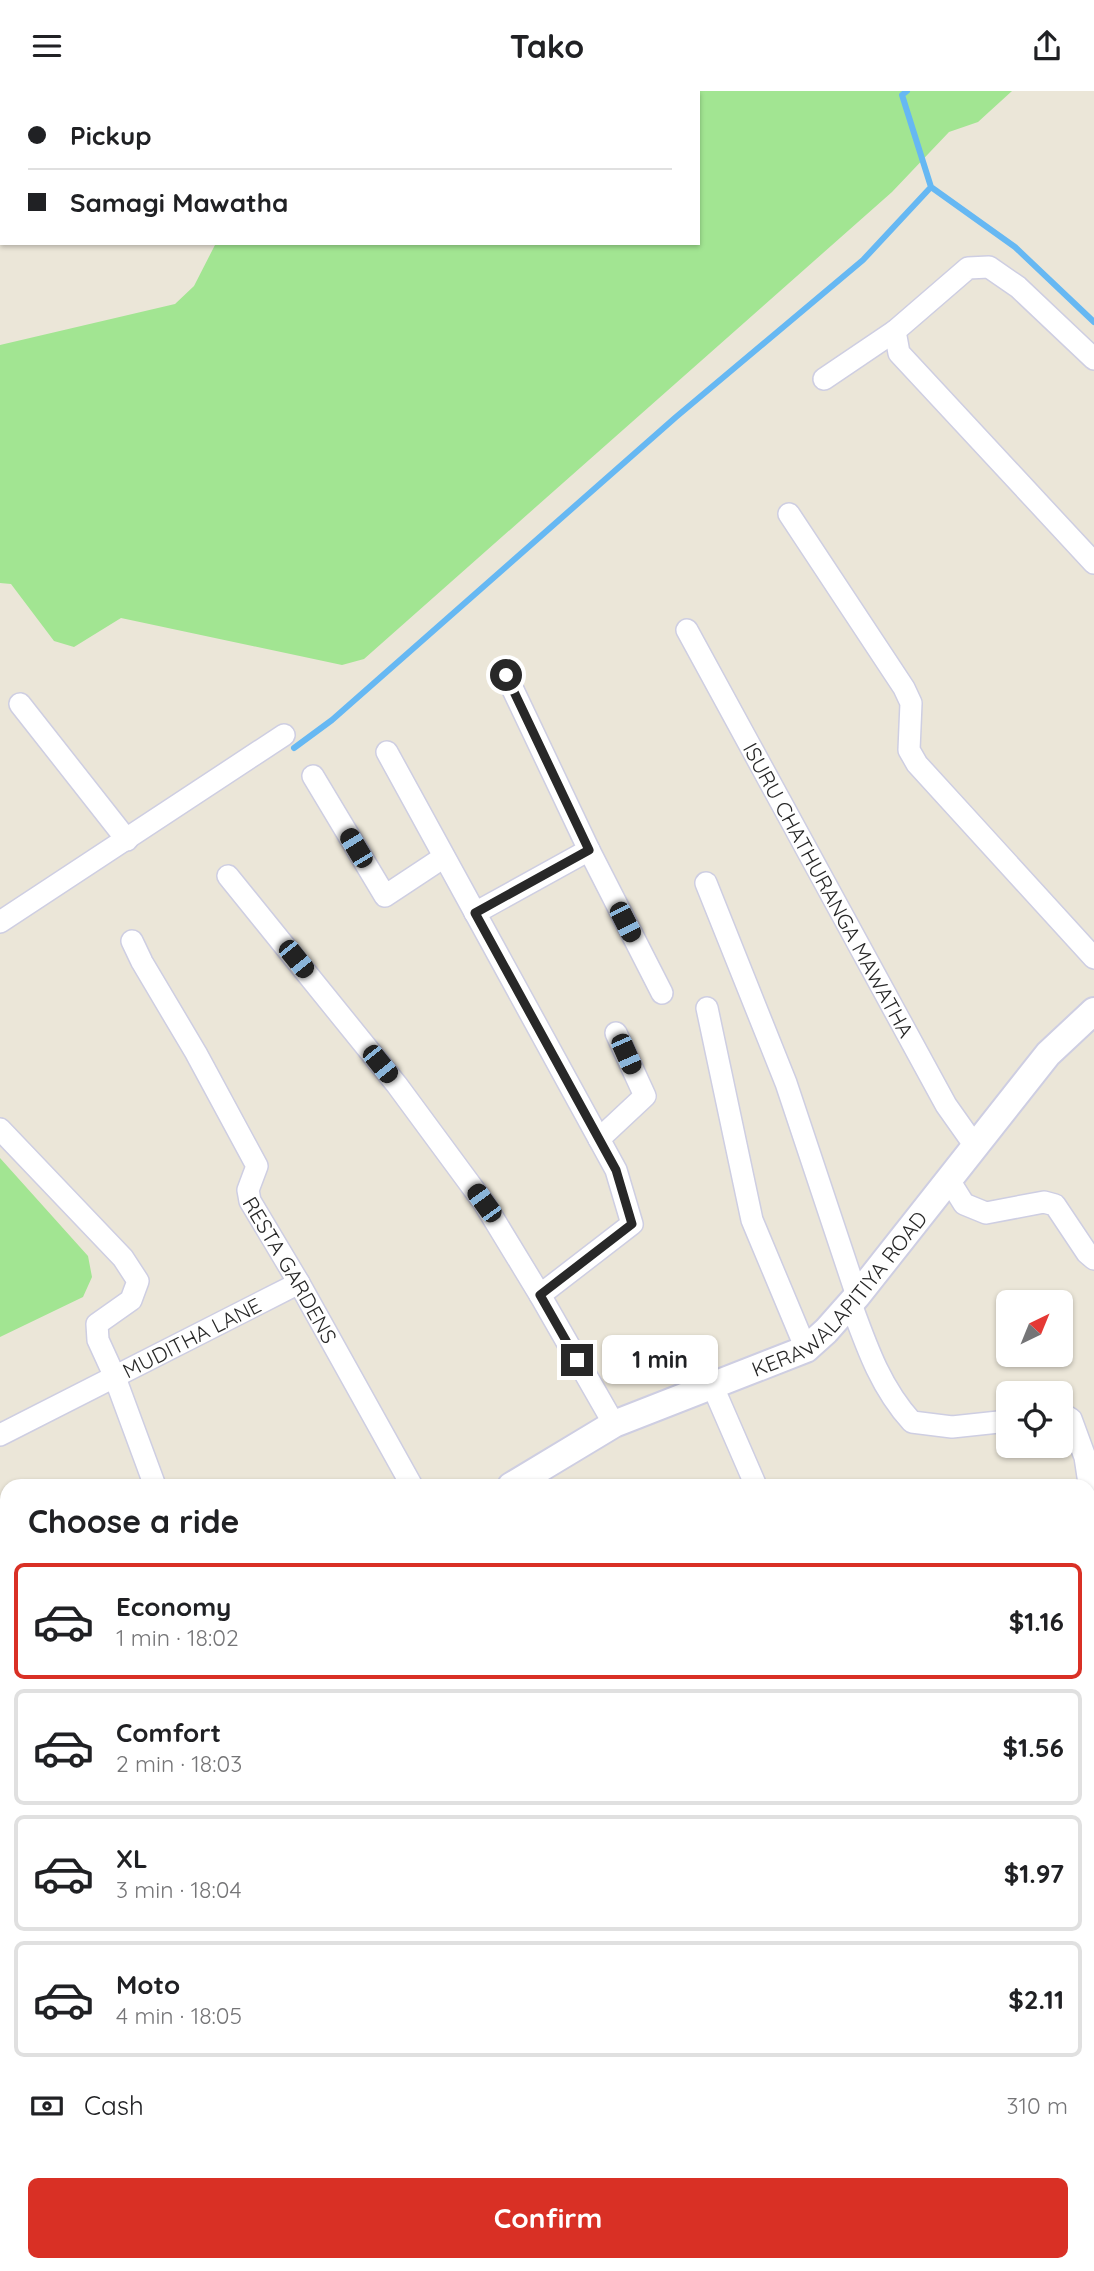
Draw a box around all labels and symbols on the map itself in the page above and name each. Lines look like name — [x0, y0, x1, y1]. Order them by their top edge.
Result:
route start — [490, 659, 522, 691]
street label: ISURU CHATHURANGA MAWATHA — [738, 738, 920, 1042]
car — [337, 825, 376, 871]
car — [607, 899, 644, 945]
car — [275, 936, 318, 982]
car — [608, 1031, 645, 1077]
car — [359, 1041, 402, 1087]
car — [464, 1180, 505, 1226]
street label: RESTA GARDENS — [237, 1192, 343, 1348]
street label: KERAWALAPITIYA ROAD — [748, 1206, 932, 1382]
north arrow — [996, 1290, 1073, 1367]
street label: MUDITHA LANE — [118, 1292, 265, 1384]
callout: 1 min — [602, 1335, 717, 1385]
route end — [561, 1344, 593, 1376]

